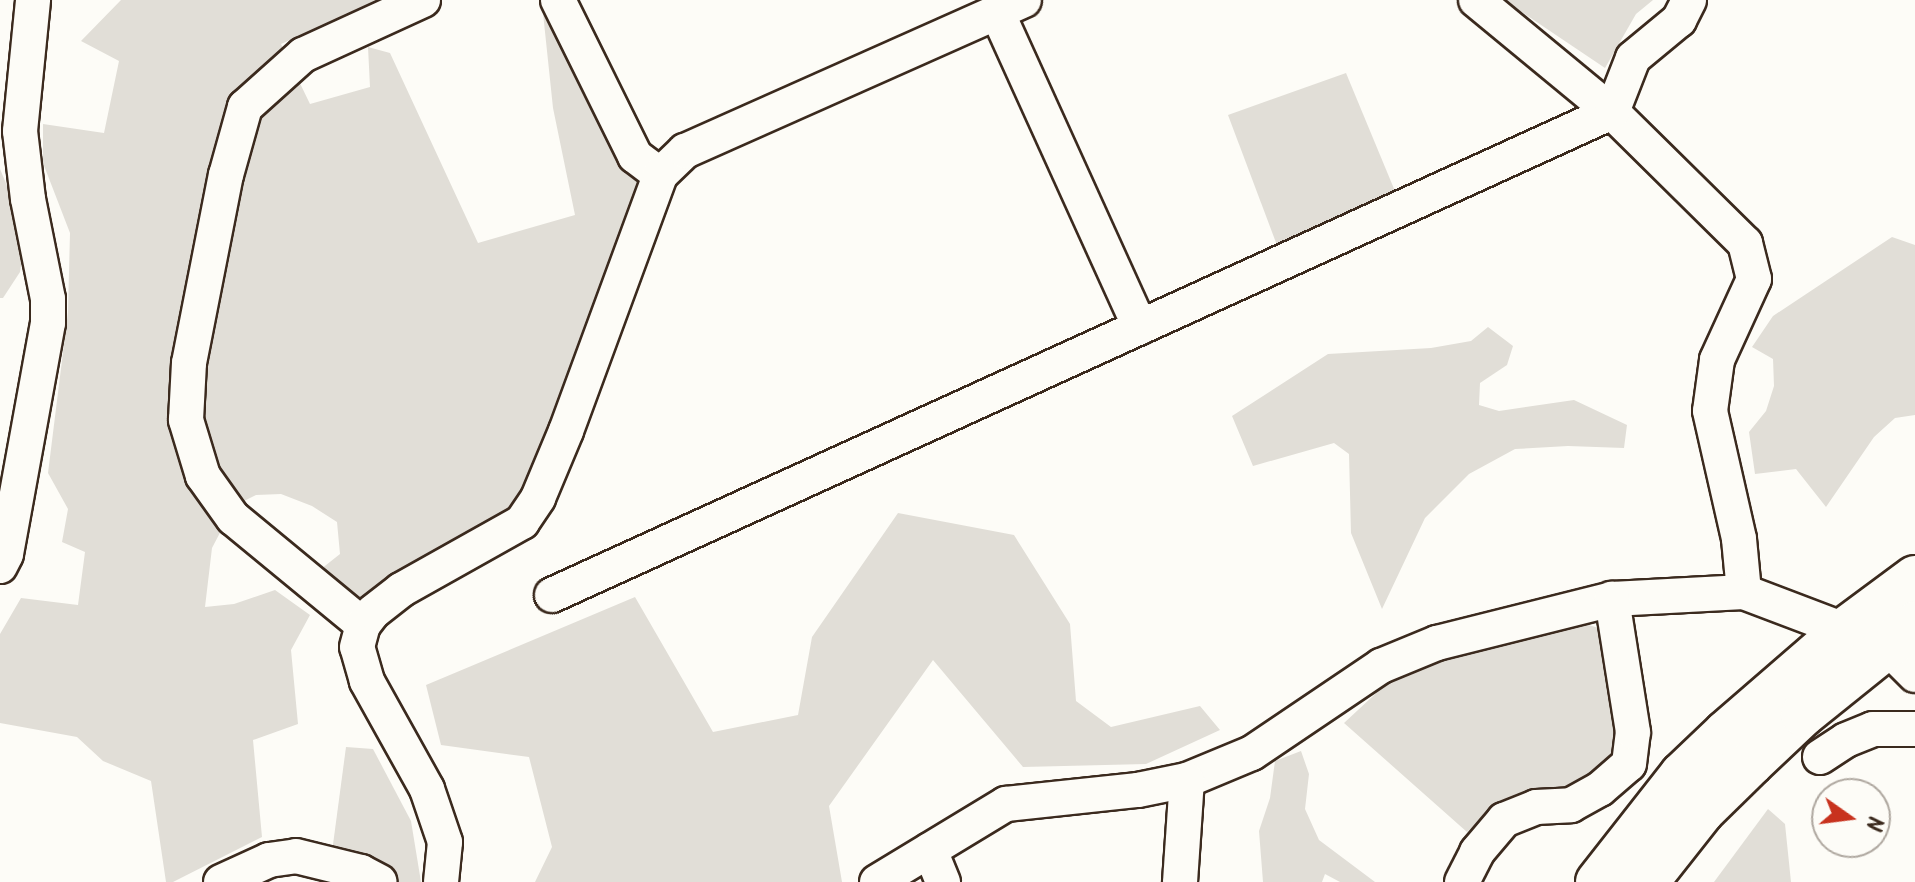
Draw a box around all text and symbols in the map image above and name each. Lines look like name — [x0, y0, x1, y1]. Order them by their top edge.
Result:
north arrow — [1811, 778, 1891, 858]
text: N — [1854, 812, 1891, 834]

